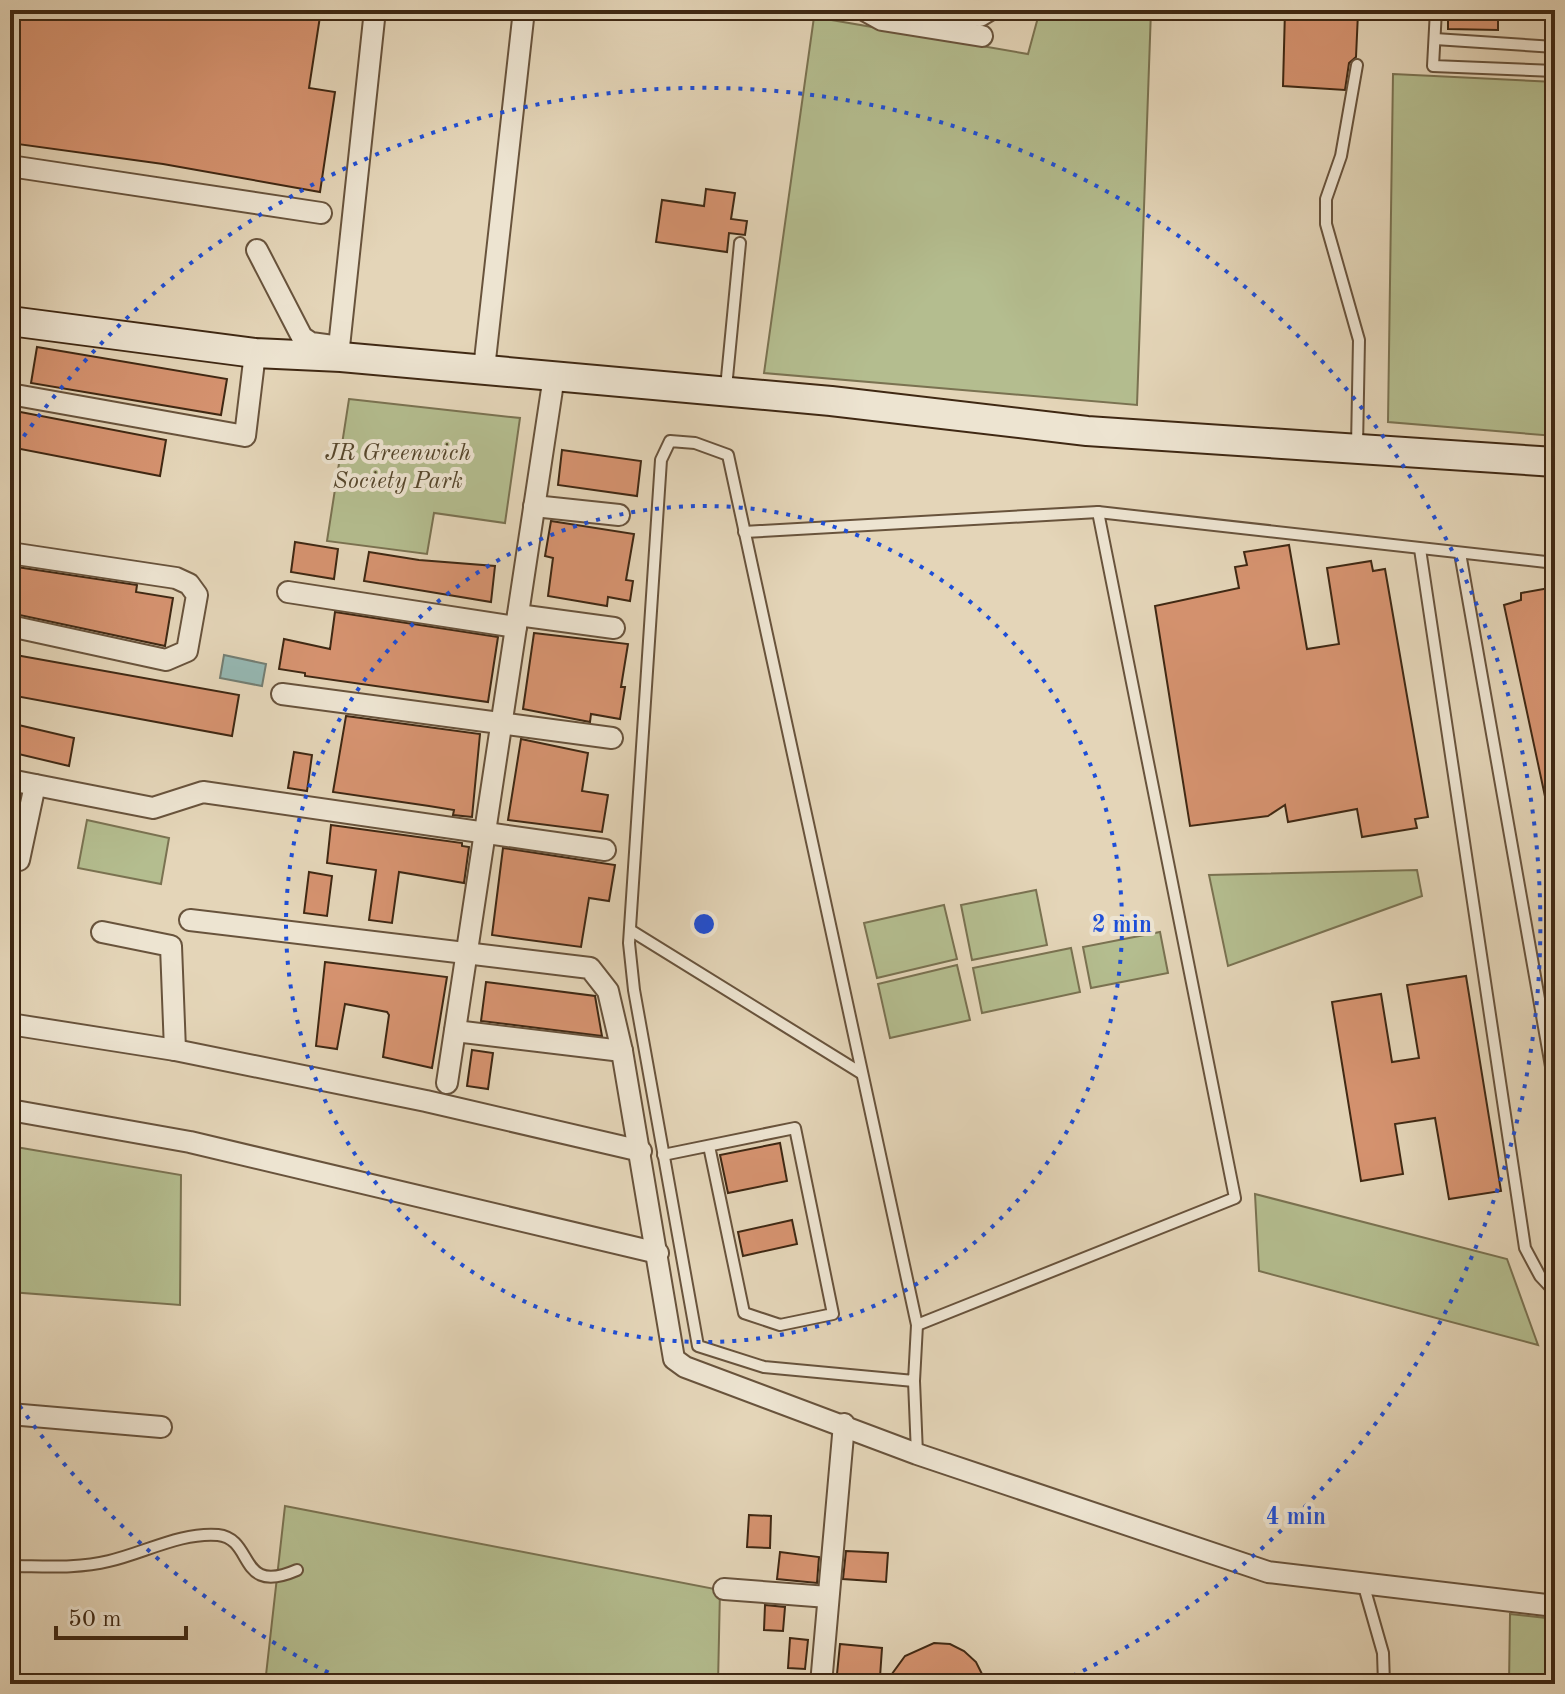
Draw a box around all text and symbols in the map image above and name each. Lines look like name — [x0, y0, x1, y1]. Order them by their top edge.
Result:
park label: JR Greenwich Society Park — [325, 442, 471, 494]
centre of rings — [690, 910, 718, 938]
text: 2 min — [1092, 914, 1152, 938]
text: 4 min — [1266, 1506, 1326, 1530]
scale bar — [56, 1590, 186, 1640]
text: 50 m — [68, 1608, 122, 1632]

